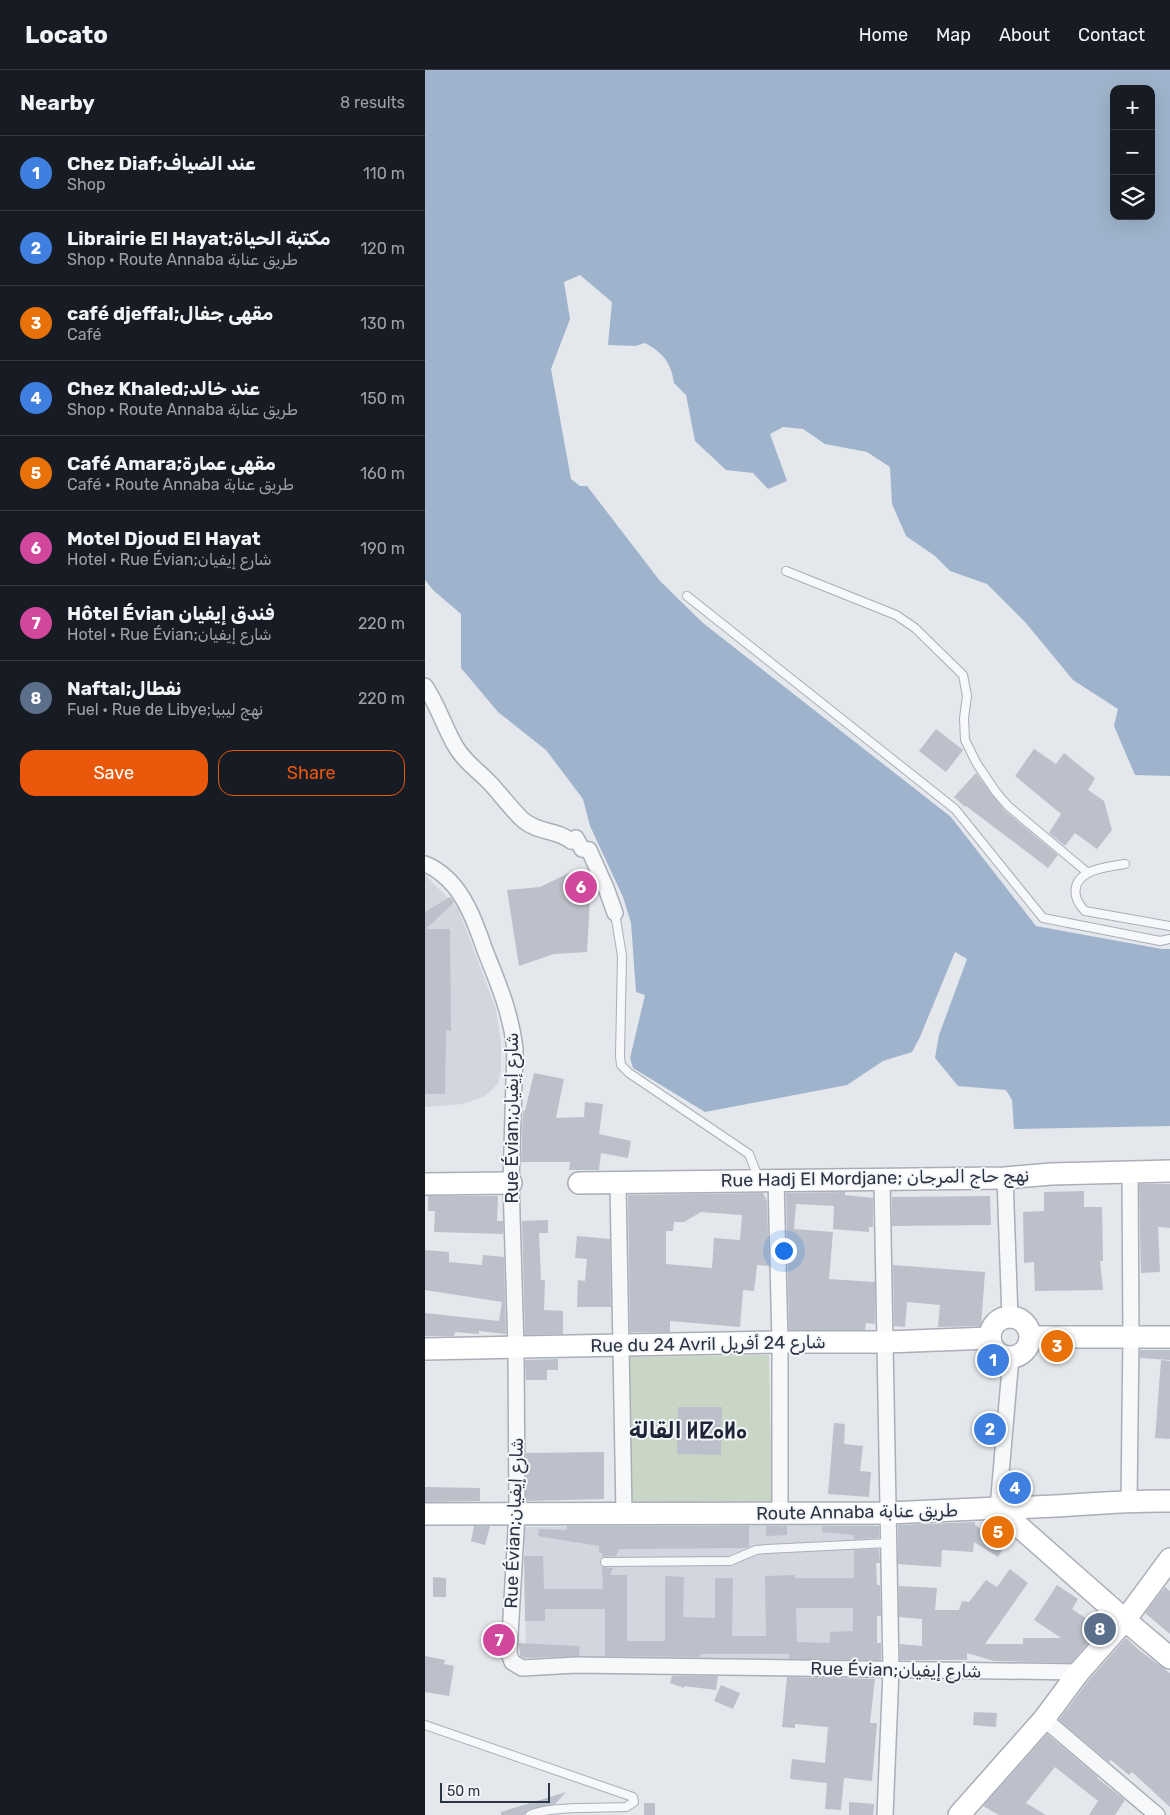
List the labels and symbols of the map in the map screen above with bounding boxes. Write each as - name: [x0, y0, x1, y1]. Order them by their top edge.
- pin: 6: [565, 868, 597, 906]
- street label: Rue Évian;شارع إيفيان: [501, 1032, 524, 1204]
- street label: Rue Hadj El Mordjane; نهج حاج المرجان: [720, 1164, 1030, 1193]
- your location: [771, 1238, 797, 1264]
- pin: 3: [1041, 1327, 1073, 1365]
- street label: Rue du 24 Avril شارع 24 أفريل: [590, 1331, 826, 1358]
- pin: 1: [977, 1341, 1009, 1379]
- pin: 2: [974, 1410, 1006, 1448]
- district label: القالة ⵍⵇⴰⵍⴰ: [629, 1417, 747, 1444]
- street label: Rue Évian;شارع إيفيان: [500, 1437, 529, 1609]
- pin: 4: [999, 1469, 1031, 1507]
- street label: Route Annaba طريق عنابة: [756, 1499, 958, 1525]
- pin: 5: [982, 1513, 1014, 1551]
- pin: 8: [1084, 1610, 1116, 1648]
- pin: 7: [483, 1621, 515, 1659]
- street label: Rue Évian;شارع إيفيان: [810, 1658, 982, 1683]
- scale bar: [440, 1780, 550, 1803]

